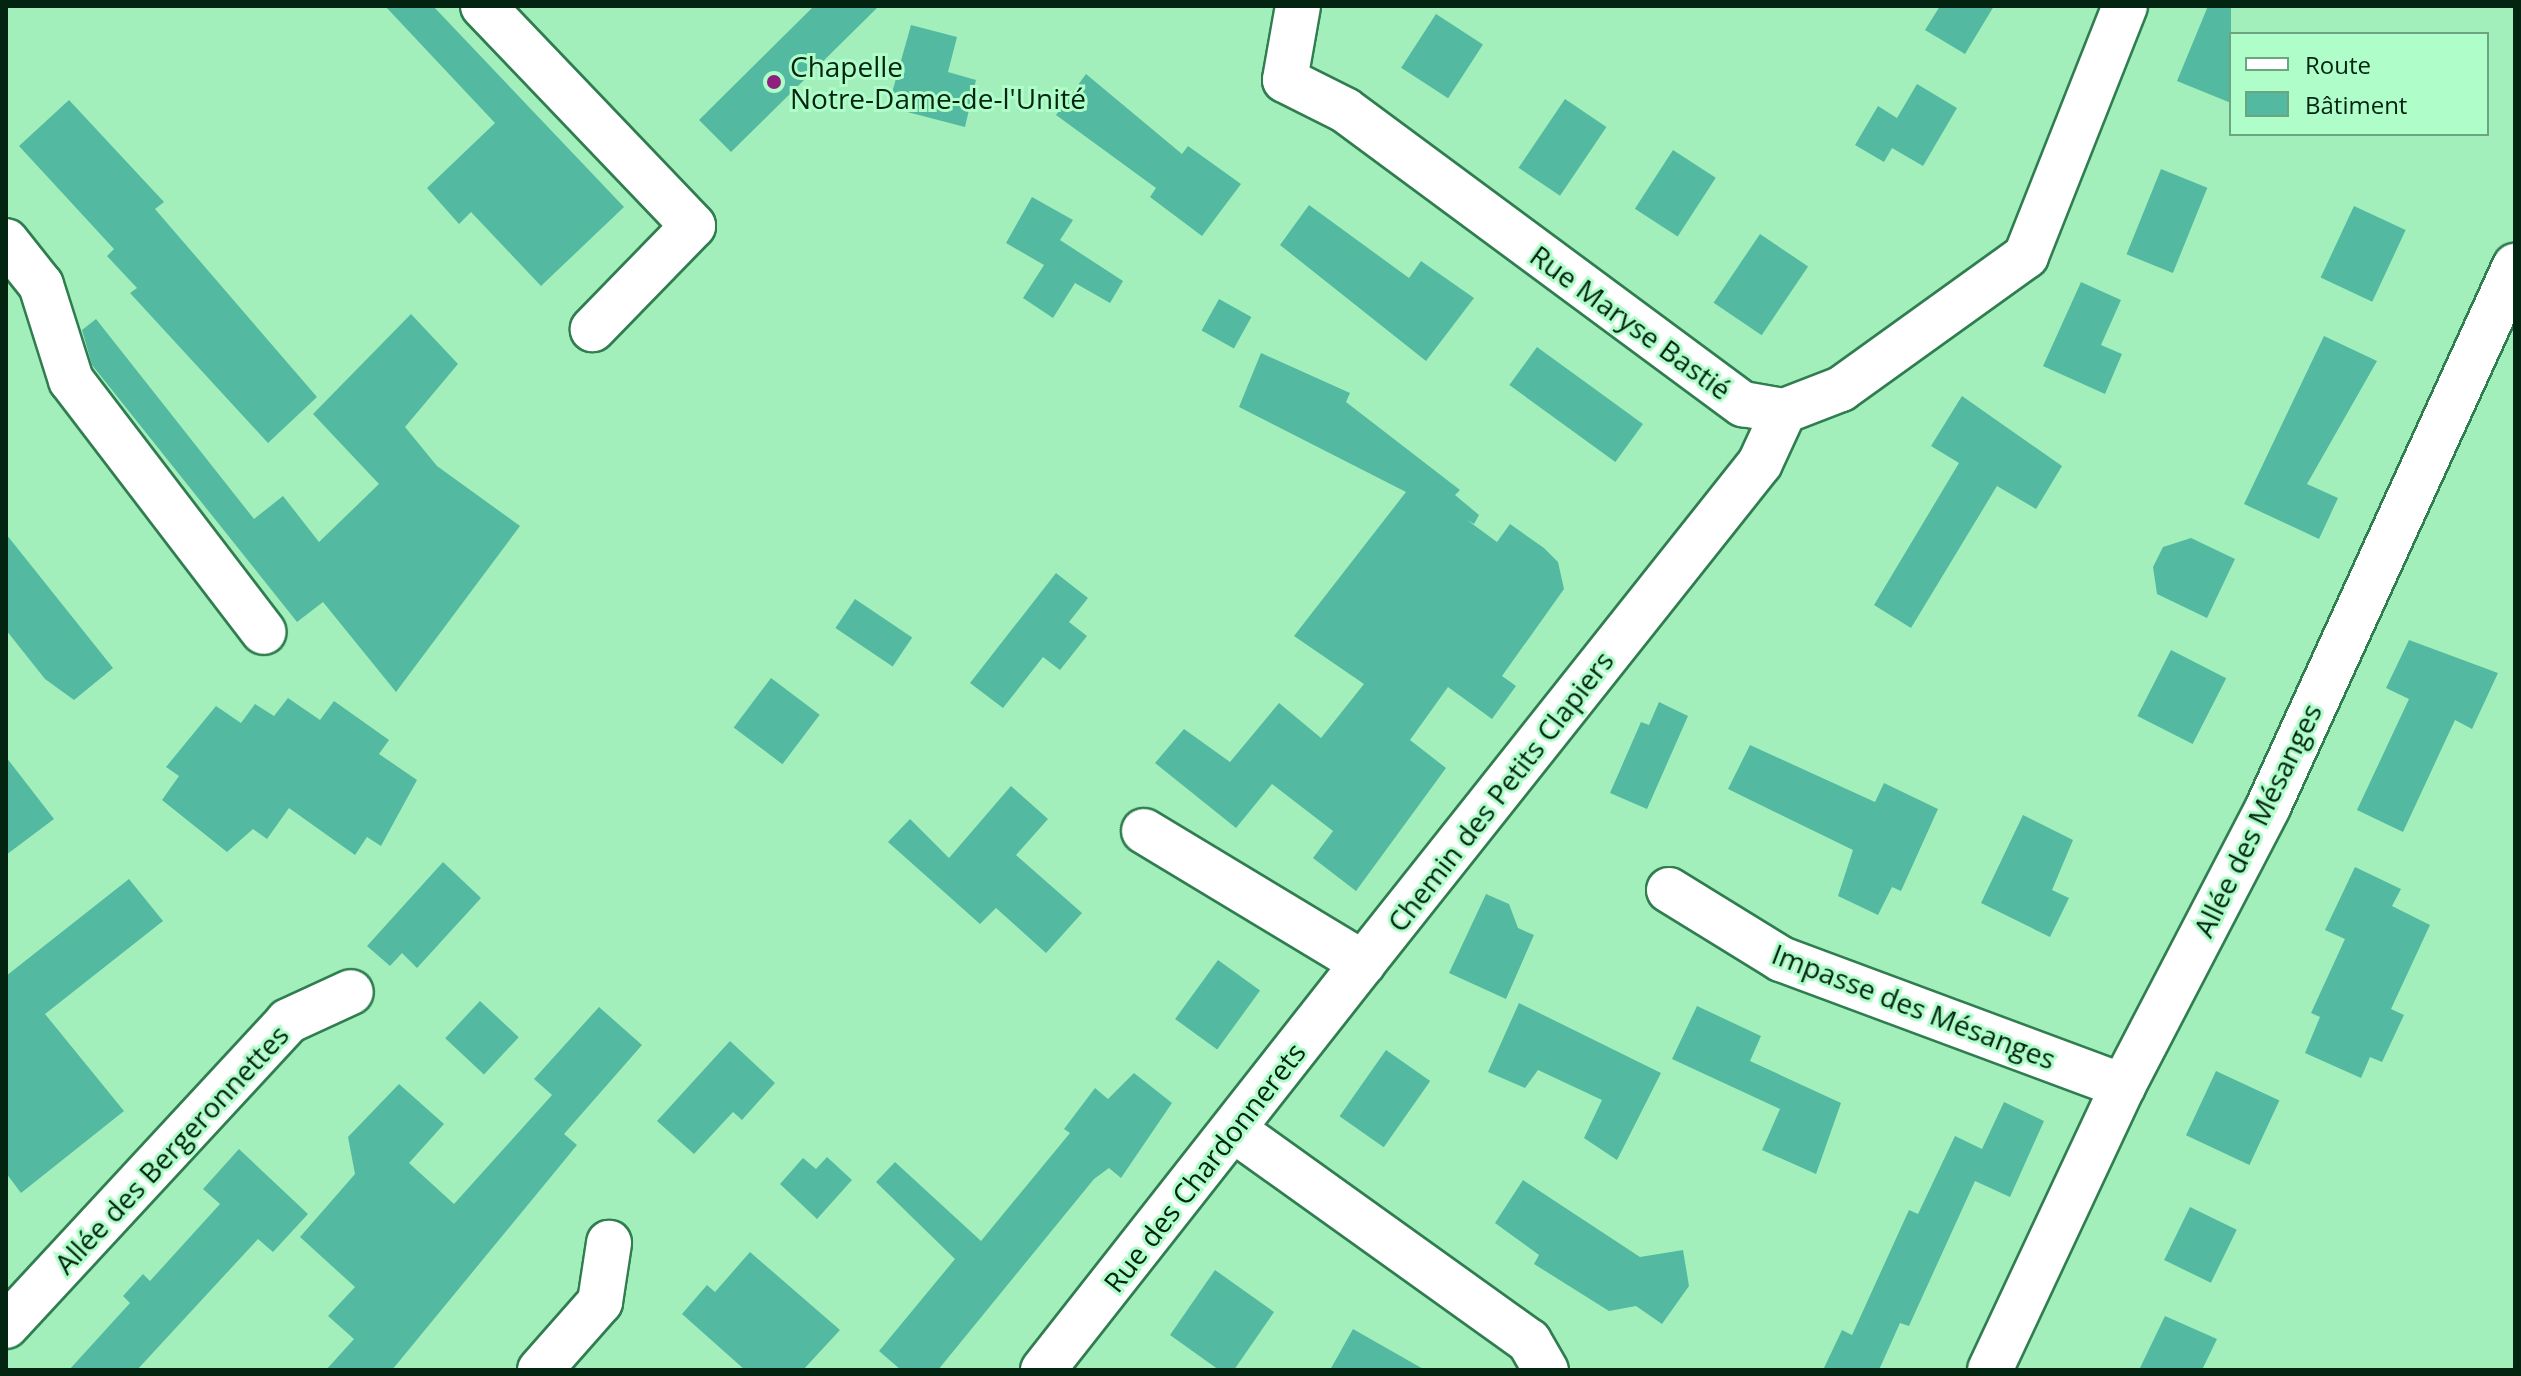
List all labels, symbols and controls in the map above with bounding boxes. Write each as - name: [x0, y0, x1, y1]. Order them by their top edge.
- legend: [2229, 32, 2489, 136]
- text: Route: [2305, 48, 2371, 81]
- place label: Chapelle Notre-Dame-de-l'Unité: [790, 49, 1086, 115]
- marker: Chapelle Notre-Dame-de-l'Unité: [765, 73, 783, 91]
- text: Bâtiment: [2305, 88, 2407, 121]
- street label: Rue Maryse Bastié: [1524, 238, 1738, 406]
- street label: Chemin des Petits Clapiers: [1380, 644, 1620, 938]
- street label: Allée des Mésanges: [2186, 698, 2328, 942]
- street label: Impasse des Mésanges: [1768, 936, 2060, 1076]
- street label: Allée des Bergeronnettes: [47, 1018, 295, 1280]
- street label: Rue des Chardonnerets: [1096, 1036, 1312, 1298]

